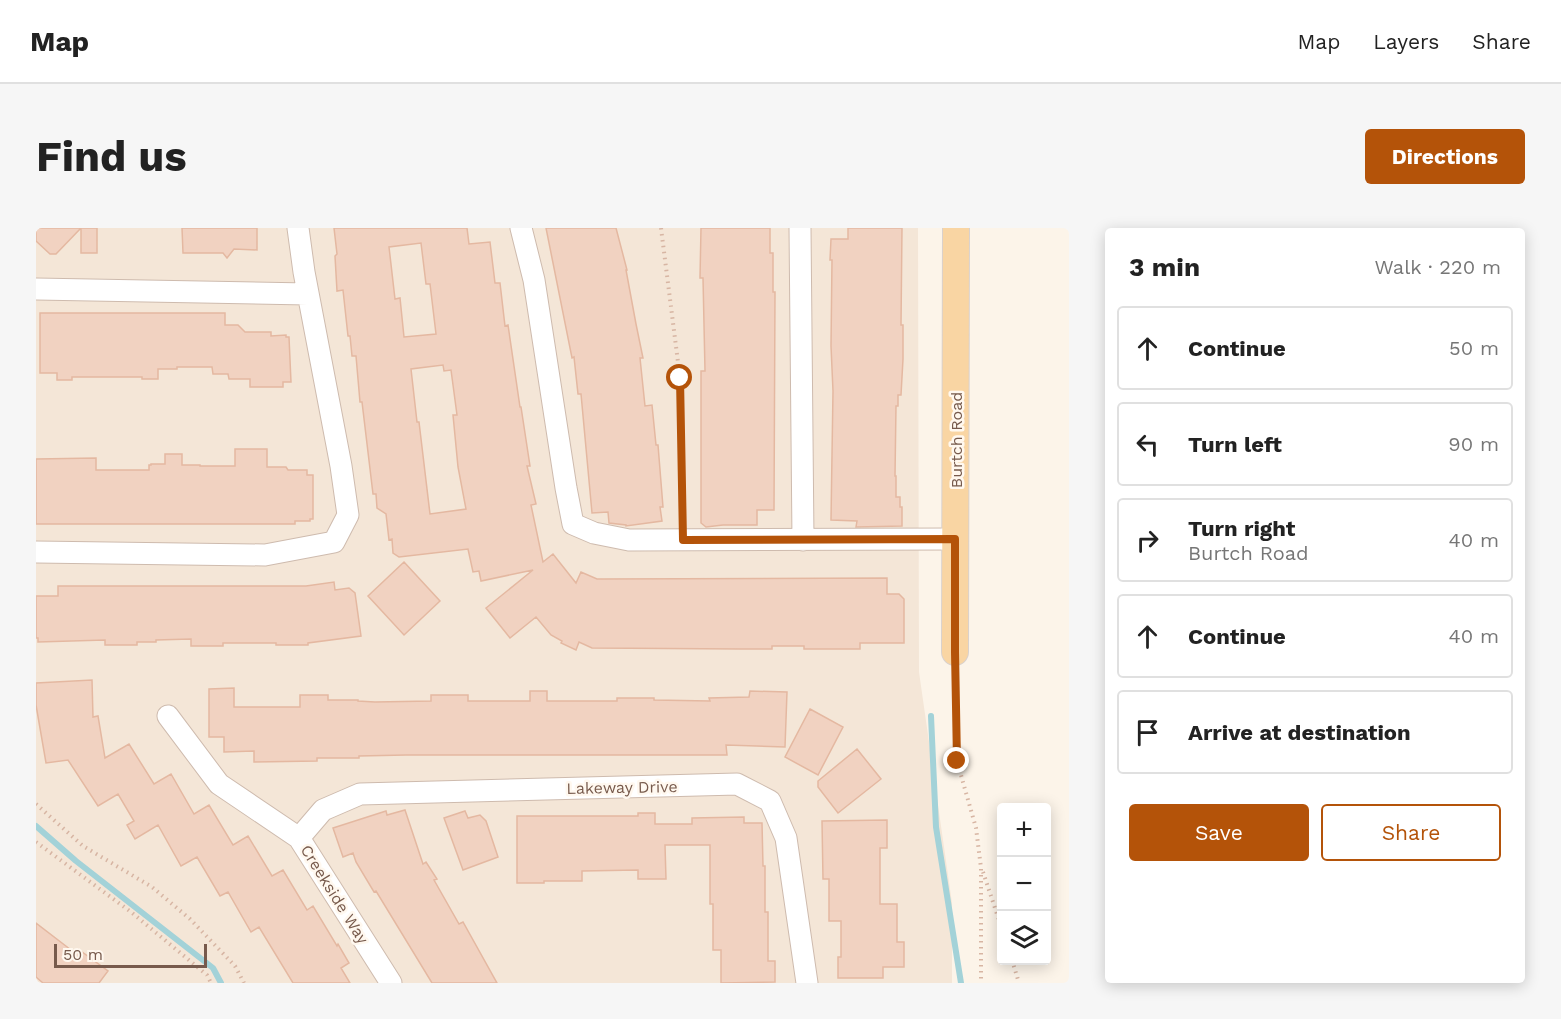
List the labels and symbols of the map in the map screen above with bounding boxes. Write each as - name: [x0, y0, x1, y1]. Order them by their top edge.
- route start: [666, 364, 692, 390]
- street label: Burtch Road: [947, 392, 966, 488]
- route end: [943, 747, 969, 773]
- street label: Lakeway Drive: [566, 777, 678, 798]
- street label: Creekside Way: [297, 841, 373, 948]
- scale bar: [54, 941, 207, 968]

